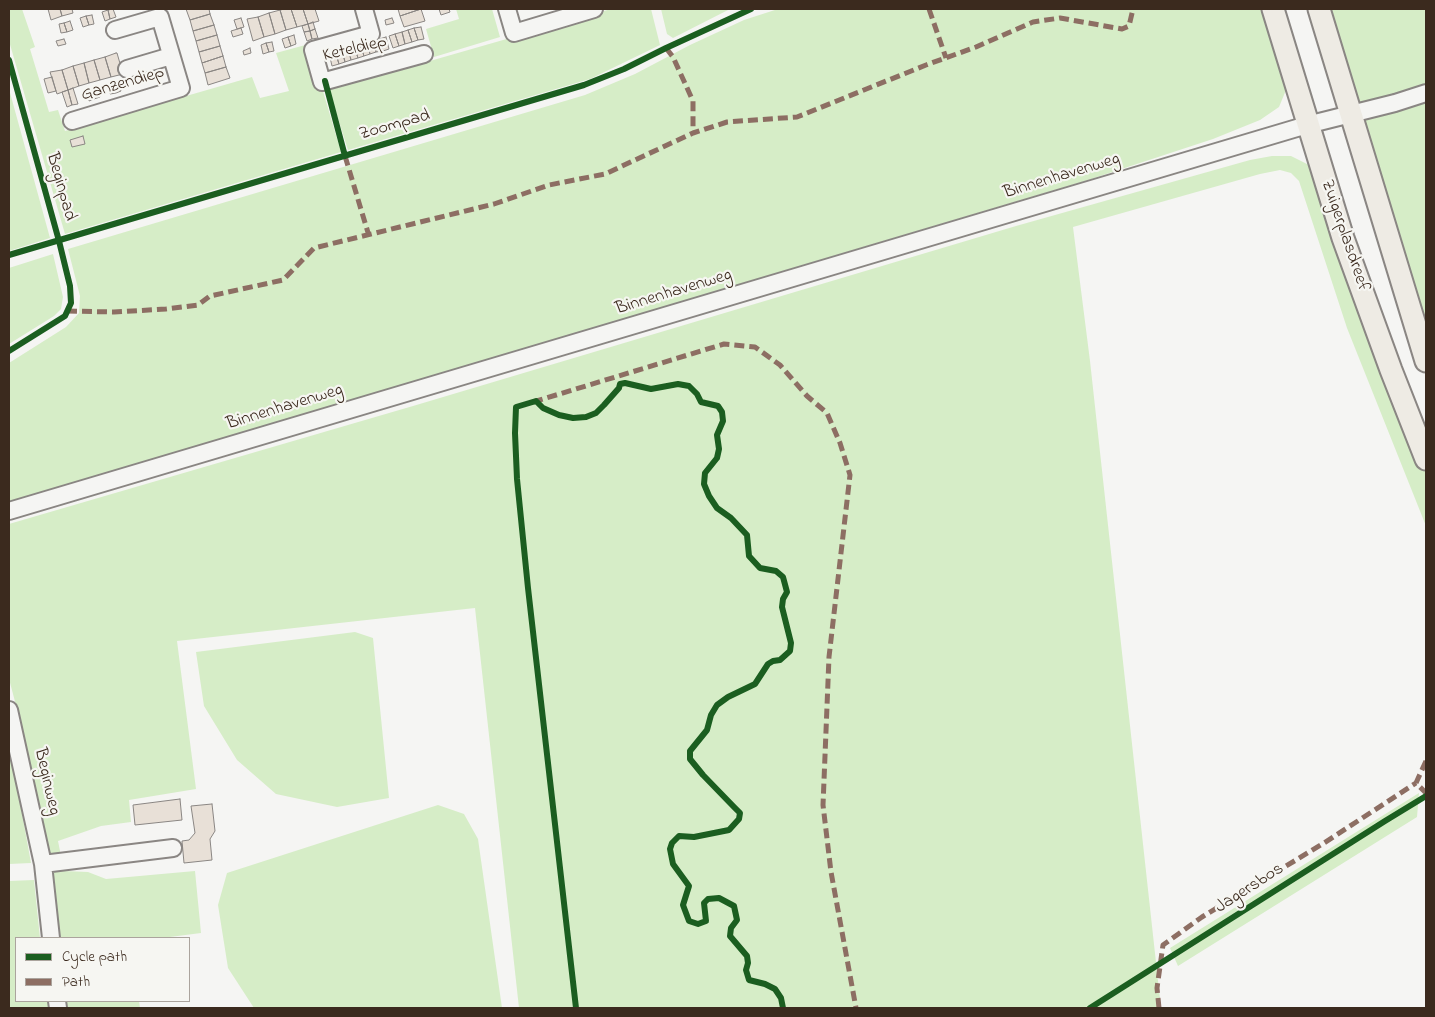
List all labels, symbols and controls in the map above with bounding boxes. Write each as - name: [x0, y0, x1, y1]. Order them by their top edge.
- street label: Keteldiep: [321, 32, 389, 68]
- street label: Ganzendiep: [79, 63, 167, 107]
- street label: Zoompad: [357, 106, 433, 146]
- street label: Binnenhavenweg: [1001, 149, 1123, 205]
- street label: Beginpad: [40, 150, 80, 224]
- street label: Zuigerplasdreef: [1315, 177, 1373, 295]
- street label: Binnenhavenweg: [613, 265, 735, 321]
- street label: Binnenhavenweg: [224, 380, 346, 436]
- street label: Beginweg: [28, 746, 64, 818]
- street label: Jagersbos: [1212, 859, 1288, 919]
- legend: [15, 937, 190, 1002]
- text: Cycle path: [62, 946, 127, 968]
- text: Path: [62, 971, 90, 993]

